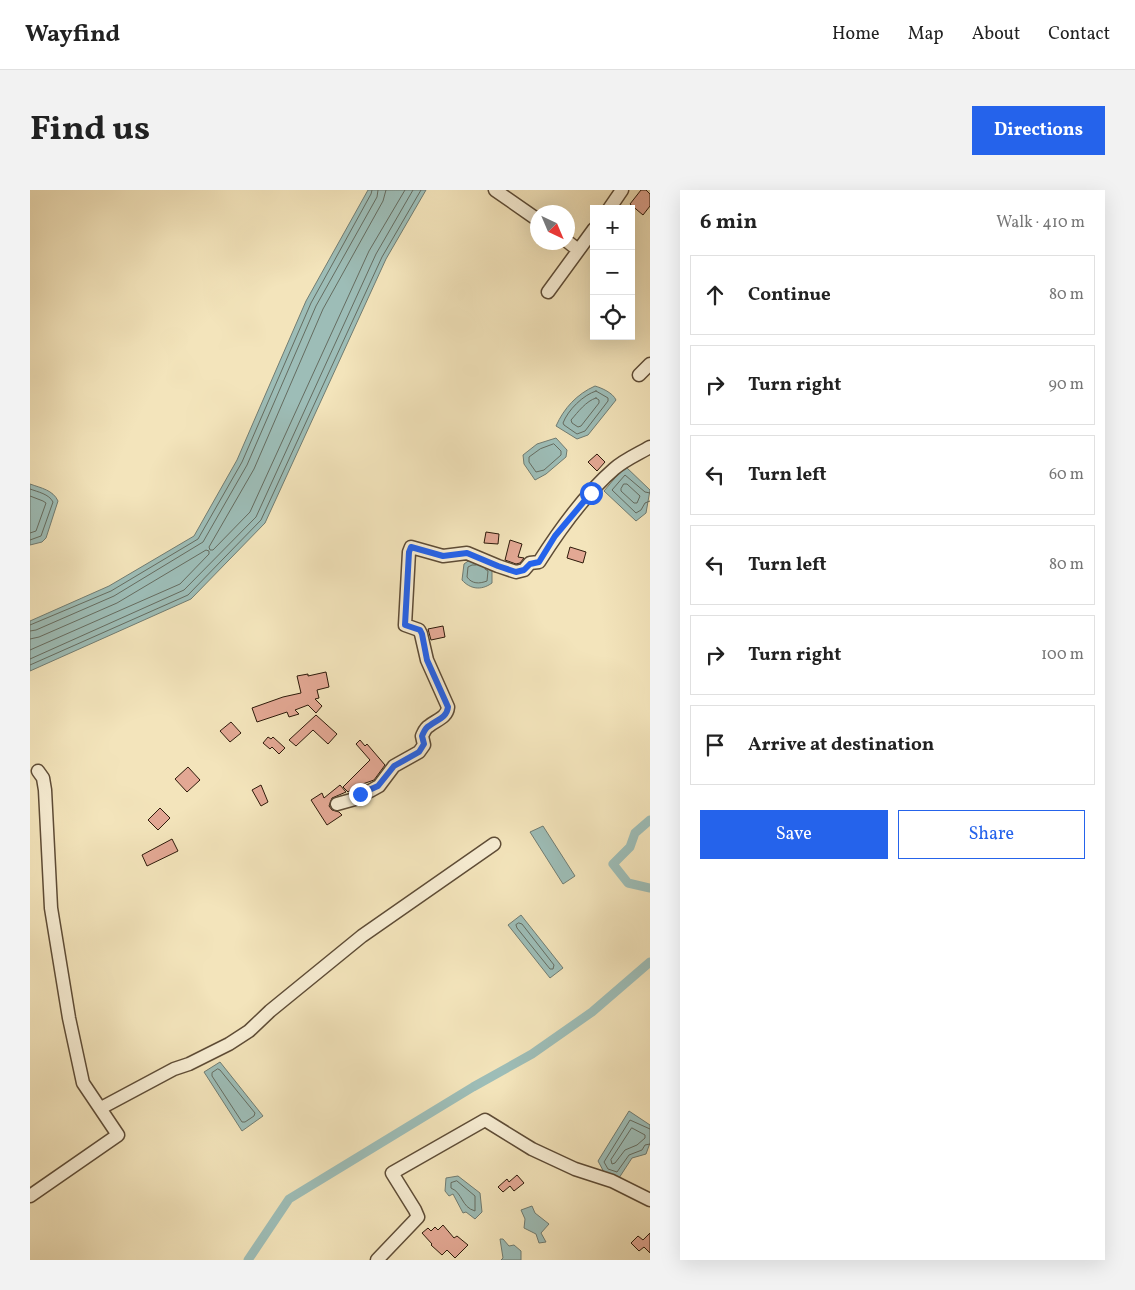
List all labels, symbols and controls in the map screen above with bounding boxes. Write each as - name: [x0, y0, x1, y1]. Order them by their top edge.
- text: Wayfind: [25, 18, 120, 52]
- text: Home: [832, 22, 880, 47]
- text: Map: [908, 22, 944, 47]
- text: About: [972, 22, 1020, 47]
- text: Contact: [1048, 22, 1110, 47]
- text: Find us: [30, 106, 150, 154]
- button: Directions: [972, 106, 1105, 155]
- north arrow: [530, 205, 575, 250]
- map controls: [590, 205, 635, 340]
- button: +: [590, 205, 635, 250]
- text: 6 min: [700, 208, 757, 237]
- text: Walk · 410 m: [996, 212, 1085, 234]
- button: −: [590, 250, 635, 295]
- icon: ahead: [701, 281, 729, 309]
- text: Continue: [748, 282, 831, 308]
- text: 80 m: [1049, 284, 1084, 306]
- button: locate: [590, 295, 635, 340]
- icon: right: [701, 371, 729, 399]
- text: Turn right: [748, 372, 841, 398]
- text: 90 m: [1048, 374, 1084, 396]
- icon: left: [701, 461, 729, 489]
- text: Turn left: [748, 462, 827, 488]
- text: 60 m: [1049, 464, 1084, 486]
- route start: [580, 482, 603, 505]
- icon: left: [701, 551, 729, 579]
- text: Turn left: [748, 552, 827, 578]
- text: 80 m: [1049, 554, 1084, 576]
- icon: right: [701, 641, 729, 669]
- text: Turn right: [748, 642, 841, 668]
- text: 100 m: [1041, 644, 1084, 666]
- icon: arrive: [701, 731, 729, 759]
- text: Arrive at destination: [748, 732, 934, 758]
- route end: [349, 783, 372, 806]
- button: Save: [700, 810, 888, 859]
- button: Share: [898, 810, 1085, 859]

